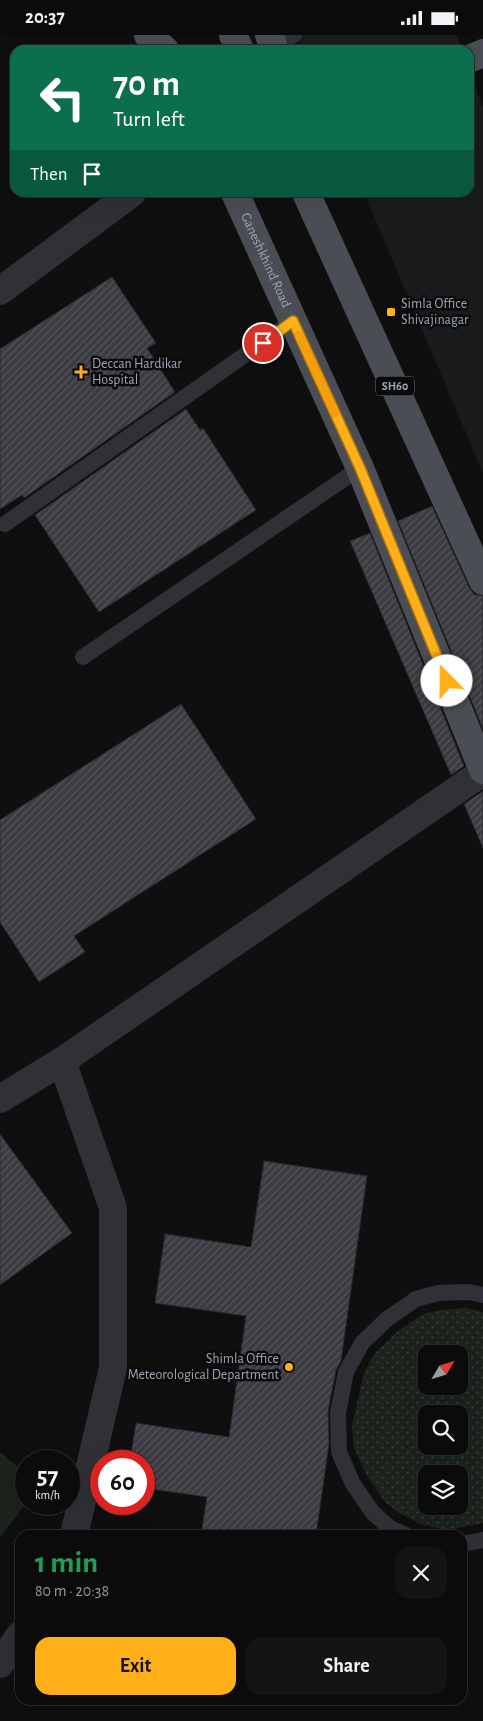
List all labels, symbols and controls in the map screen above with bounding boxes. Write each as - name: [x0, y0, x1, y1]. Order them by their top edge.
- text: 20:37: [25, 8, 65, 27]
- icon: left: [30, 65, 95, 130]
- text: 70 m: [113, 67, 180, 102]
- text: Turn left: [113, 108, 185, 130]
- icon: arrive: [78, 160, 106, 188]
- text: Then: [30, 165, 68, 184]
- street label: Ganeshkhind Road: [238, 211, 293, 310]
- place label: Simla Office Shivajinagar: [401, 297, 469, 327]
- marker: Simla Office Shivajinagar: [385, 306, 397, 318]
- pin: [242, 322, 284, 364]
- icon: arrive: [249, 329, 277, 357]
- place label: Deccan Hardikar Hospital: [92, 357, 182, 387]
- marker: Deccan Hardikar Hospital: [74, 365, 88, 379]
- road number: SH60: [376, 377, 414, 396]
- position arrow: [420, 654, 472, 706]
- north arrow: [418, 1345, 468, 1395]
- map controls: [418, 1345, 468, 1515]
- place label: Shimla Office Meteorological Department: [128, 1352, 280, 1382]
- marker: Shimla Office Meteorological Department: [283, 1361, 295, 1373]
- button: search: [418, 1405, 468, 1455]
- speed limit sign: 60: [90, 1450, 155, 1515]
- text: 57: [37, 1464, 58, 1489]
- button: layers: [418, 1465, 468, 1515]
- text: km/h: [35, 1489, 60, 1501]
- button: close: [395, 1547, 447, 1599]
- text: 1 min: [35, 1548, 98, 1578]
- text: 80 m · 20:38: [35, 1583, 109, 1599]
- button: Exit: [35, 1637, 236, 1695]
- button: Share: [246, 1637, 447, 1695]

